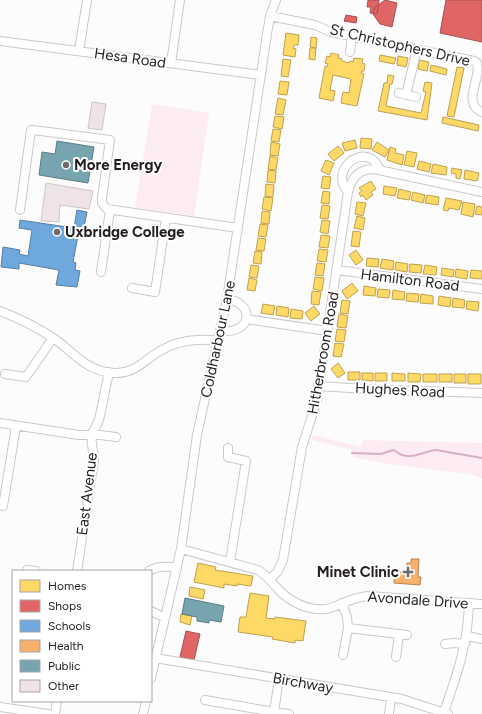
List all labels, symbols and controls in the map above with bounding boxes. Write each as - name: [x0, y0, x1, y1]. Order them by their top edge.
- street label: St Christophers Drive: [328, 20, 472, 70]
- street label: Hesa Road: [93, 44, 167, 72]
- place label: More Energy: [74, 156, 163, 174]
- marker: More Energy: [61, 160, 71, 170]
- place label: Uxbridge College: [65, 223, 185, 241]
- marker: Uxbridge College: [52, 227, 62, 237]
- street label: Hamilton Road: [360, 265, 460, 295]
- street label: Coldharbour Lane: [197, 279, 239, 399]
- street label: Hitherbroom Road: [303, 290, 343, 416]
- street label: Hughes Road: [354, 379, 446, 401]
- street label: East Avenue: [73, 451, 101, 537]
- place label: Minet Clinic: [317, 563, 399, 581]
- marker: Minet Clinic: [402, 566, 414, 578]
- legend: [12, 570, 152, 702]
- text: Homes: [48, 579, 87, 593]
- street label: Avondale Drive: [367, 587, 469, 613]
- text: Shops: [48, 599, 82, 613]
- text: Schools: [48, 619, 91, 633]
- text: Health: [48, 639, 84, 653]
- text: Public: [48, 659, 81, 673]
- street label: Birchway: [271, 669, 335, 697]
- text: Other: [48, 679, 79, 693]

